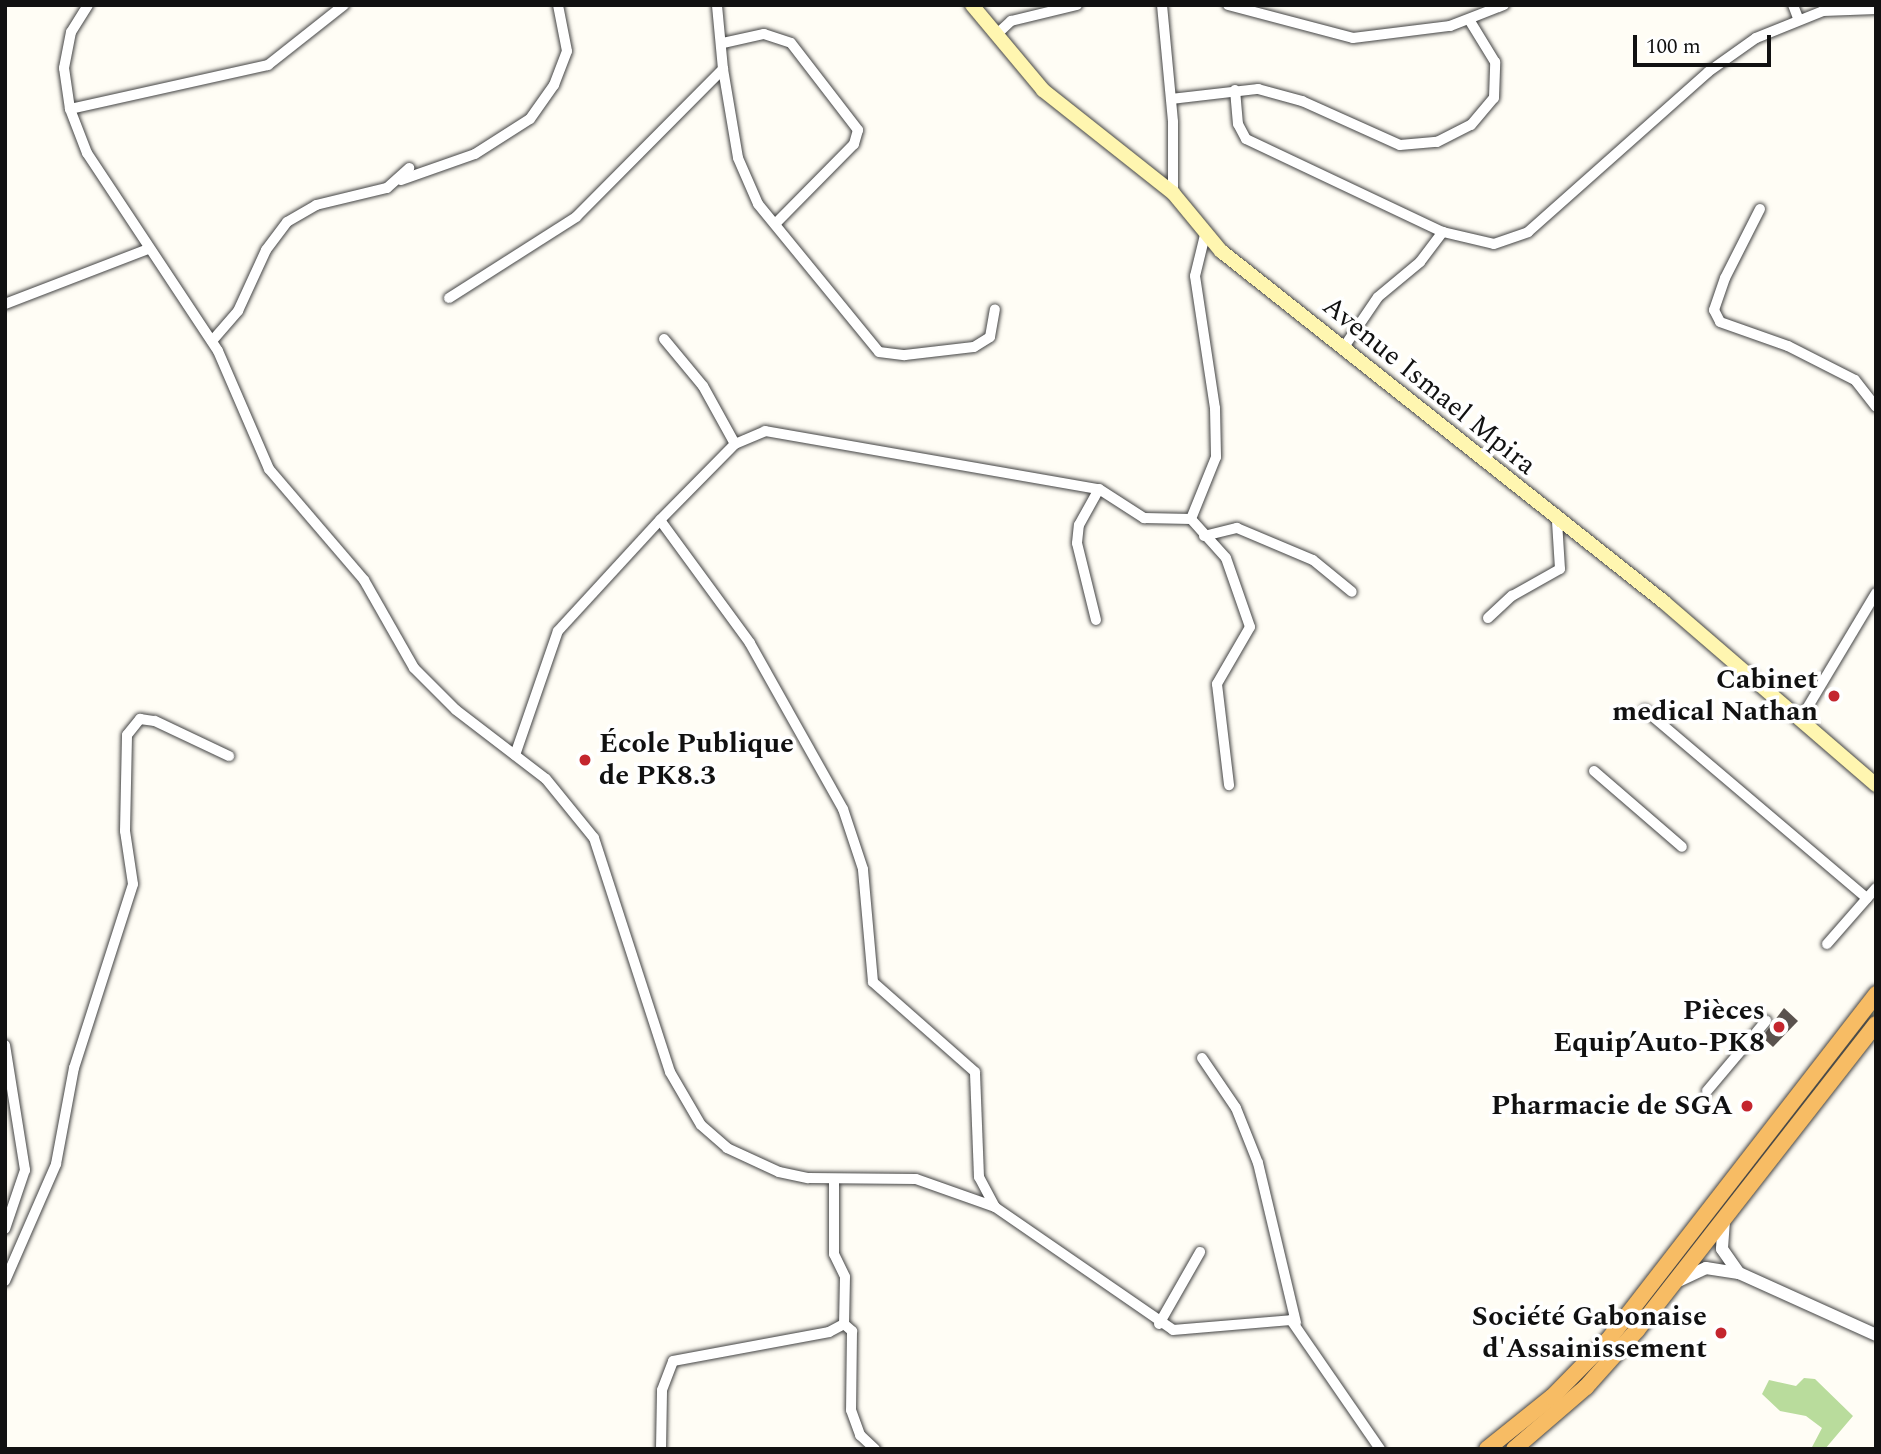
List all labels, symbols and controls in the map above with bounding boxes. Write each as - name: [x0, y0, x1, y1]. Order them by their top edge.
- scale bar: [1636, 21, 1774, 65]
- text: 100 m: [1646, 31, 1701, 63]
- street label: Avenue Ismael Mpira: [1315, 289, 1543, 483]
- place label: Cabinet medical Nathan: [1612, 663, 1818, 729]
- marker: Cabinet medical Nathan: [1824, 686, 1844, 706]
- place label: École Publique de PK8.3: [599, 727, 794, 793]
- marker: École Publique de PK8.3: [577, 752, 593, 768]
- place label: Pièces Equip’Auto-PK8: [1553, 994, 1765, 1060]
- marker: Pièces Equip’Auto-PK8: [1771, 1019, 1787, 1035]
- place label: Pharmacie de SGA: [1491, 1089, 1733, 1123]
- marker: Pharmacie de SGA: [1739, 1098, 1755, 1114]
- place label: Société Gabonaise d'Assainissement: [1472, 1300, 1707, 1366]
- marker: Société Gabonaise d'Assainissement: [1713, 1325, 1729, 1341]

